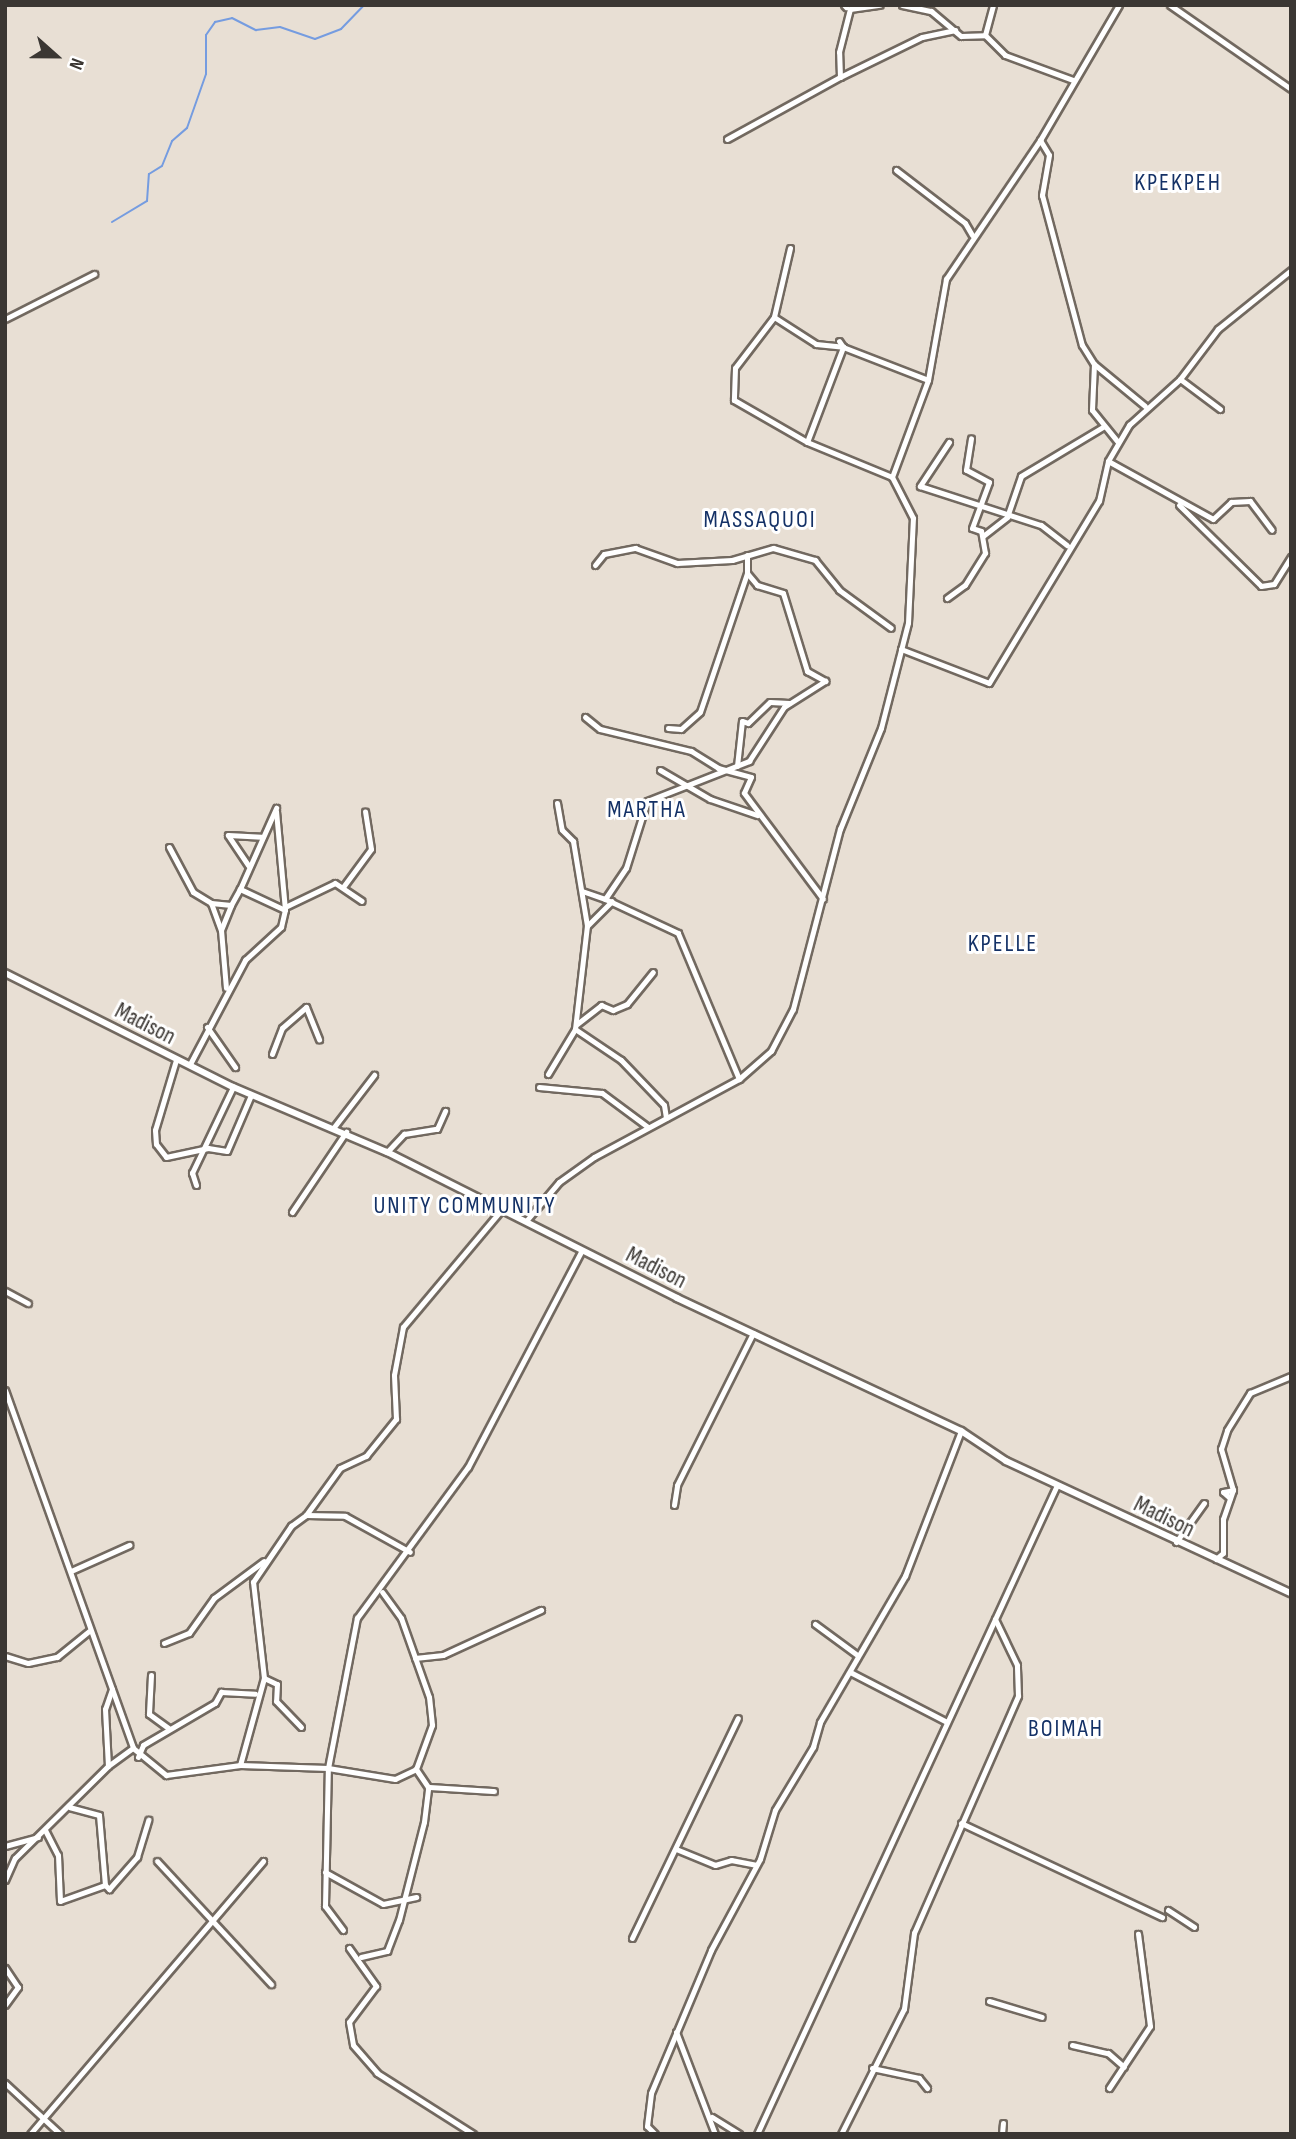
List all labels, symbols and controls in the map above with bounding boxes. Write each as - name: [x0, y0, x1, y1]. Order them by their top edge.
- north arrow: [21, 21, 91, 91]
- text: N: [64, 55, 89, 73]
- district label: KPEKPEH: [1135, 169, 1221, 197]
- district label: MASSAQUOI: [705, 506, 815, 534]
- district label: MARTHA: [608, 796, 686, 824]
- district label: KPELLE: [969, 930, 1037, 958]
- street label: Madison: [110, 997, 180, 1051]
- district label: UNITY COMMUNITY: [375, 1192, 555, 1220]
- street label: Madison: [621, 1241, 691, 1295]
- street label: Madison: [1129, 1491, 1199, 1543]
- district label: BOIMAH: [1029, 1715, 1103, 1743]

